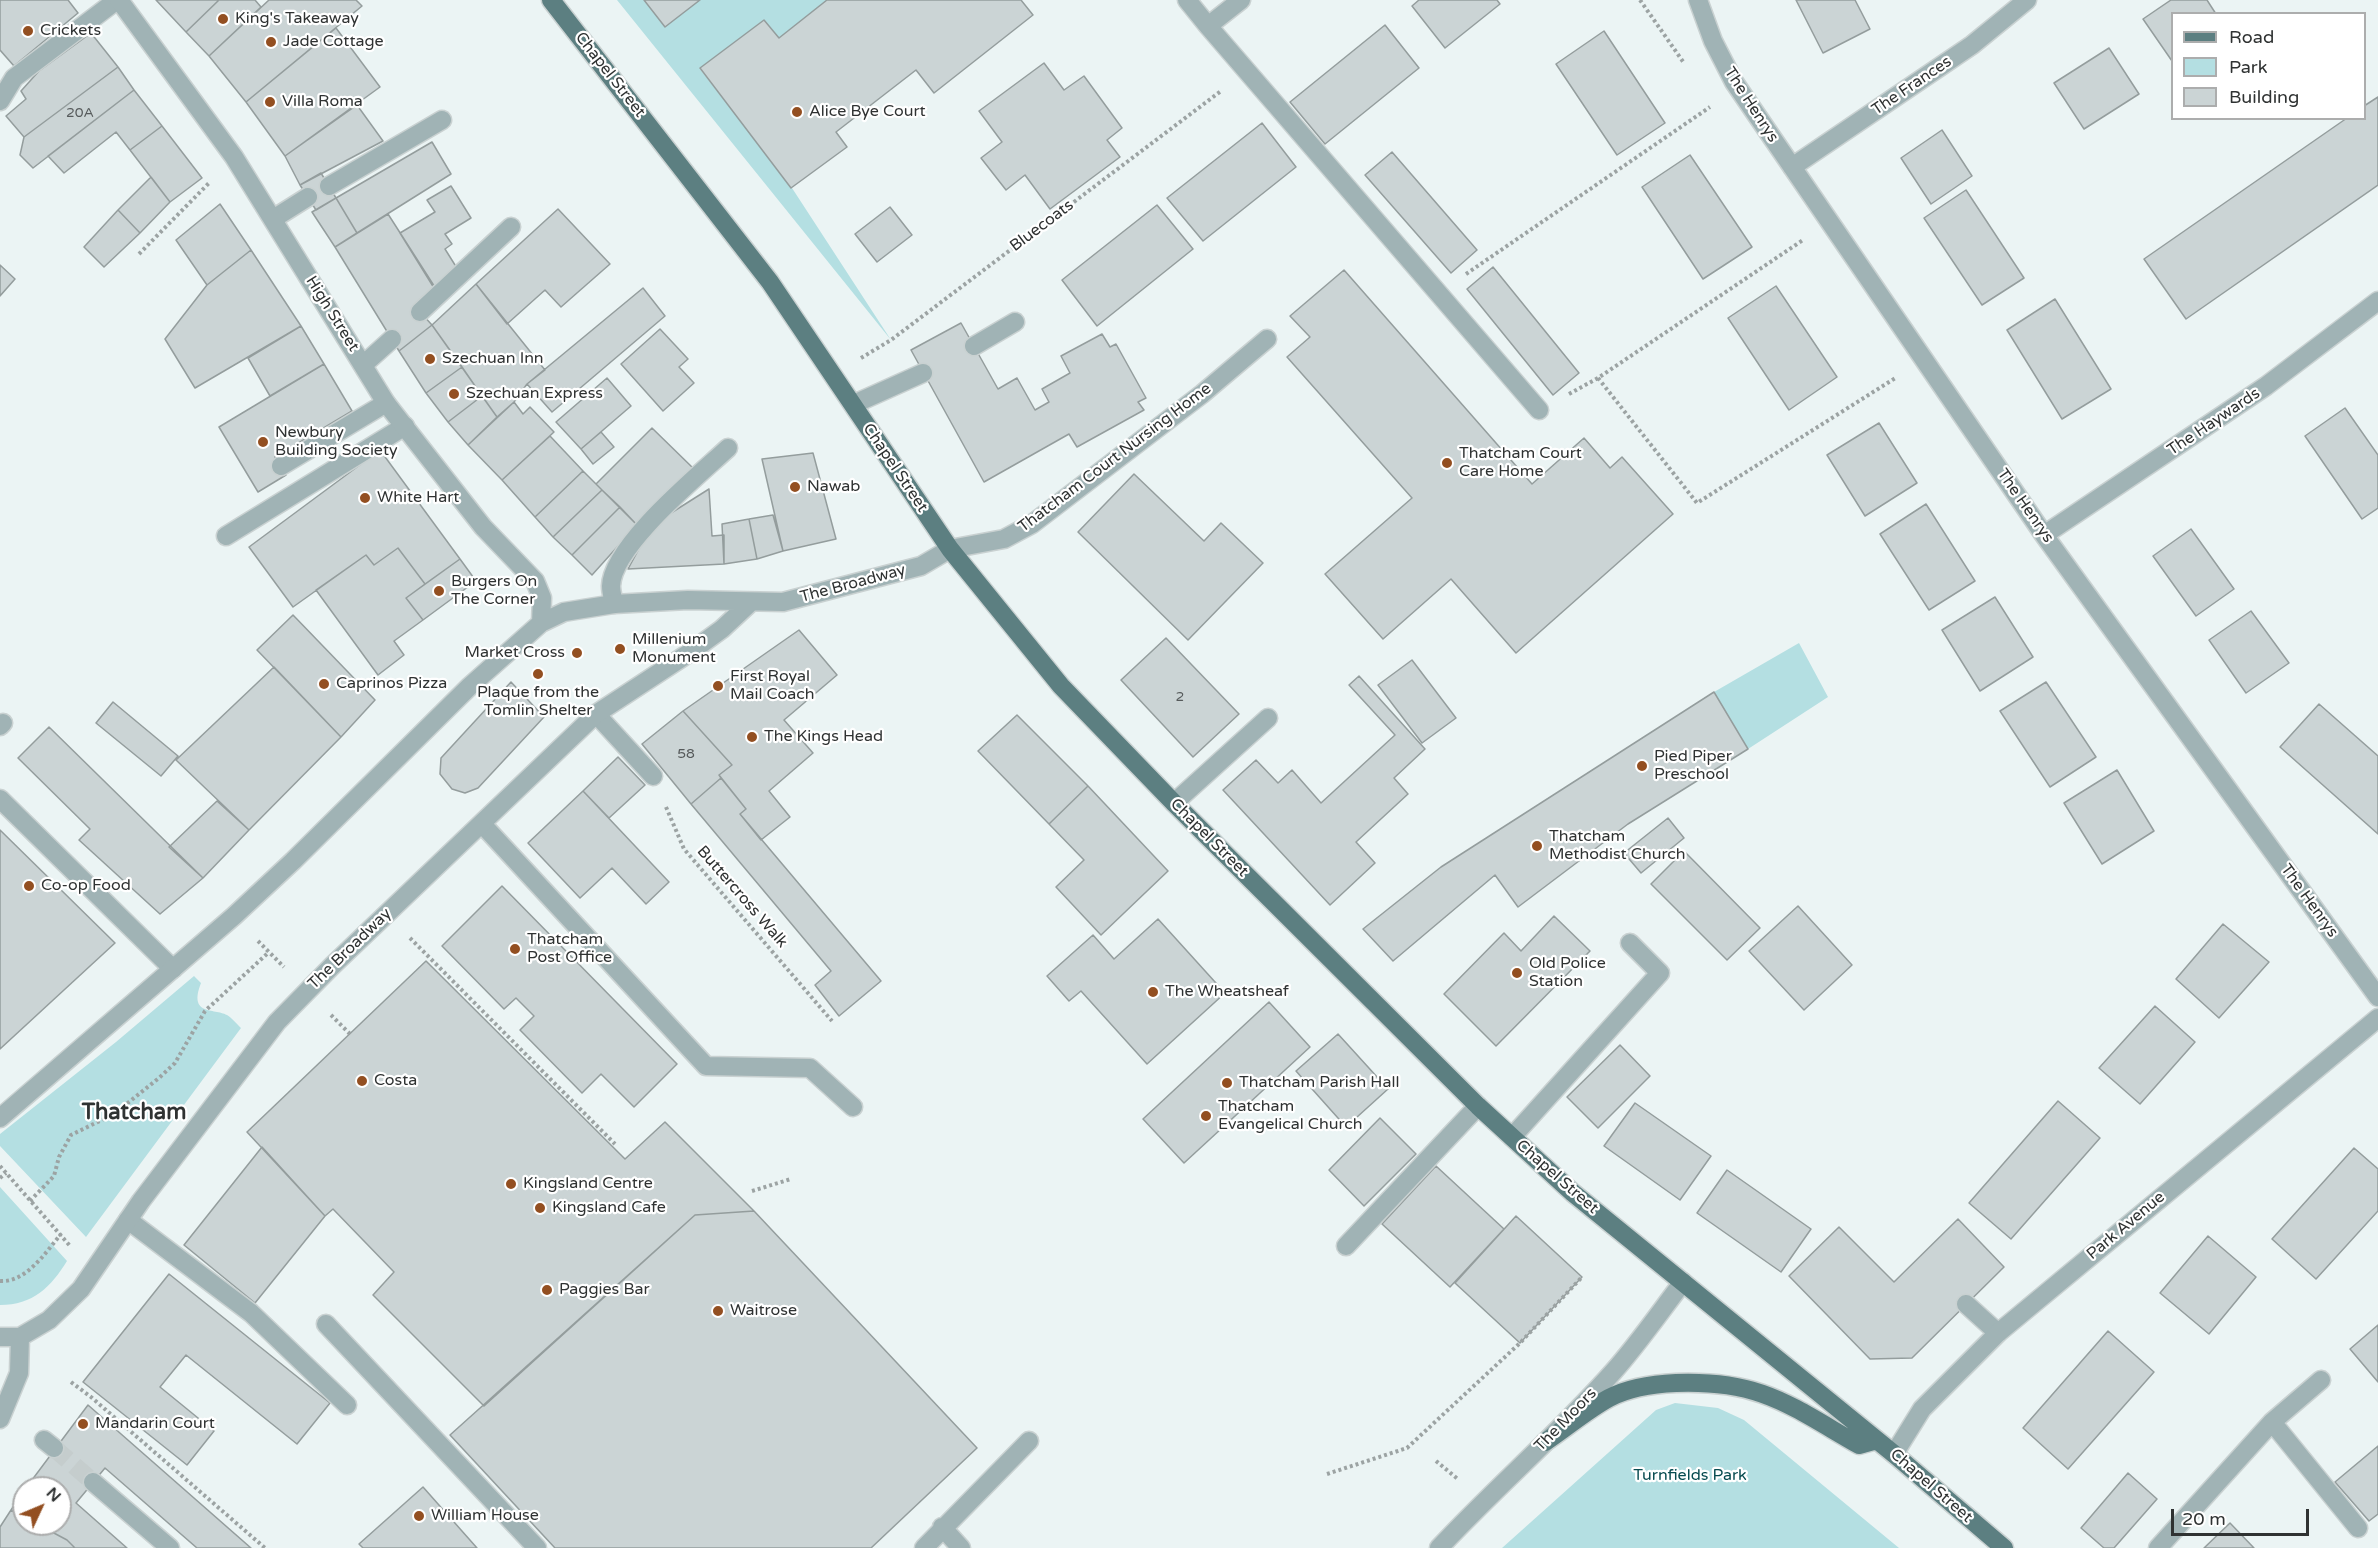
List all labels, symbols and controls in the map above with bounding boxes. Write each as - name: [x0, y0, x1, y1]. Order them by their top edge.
- place label: King's Takeaway: [235, 9, 359, 29]
- marker: King's Takeaway: [216, 12, 230, 26]
- legend: [2171, 12, 2366, 120]
- place label: Crickets: [40, 21, 101, 41]
- marker: Crickets: [21, 24, 35, 38]
- text: Road: [2229, 26, 2274, 48]
- street label: Chapel Street: [571, 29, 649, 121]
- place label: Jade Cottage: [283, 32, 384, 52]
- marker: Jade Cottage: [264, 35, 278, 49]
- street label: The Frances: [1869, 52, 1955, 120]
- text: Park: [2229, 56, 2267, 78]
- street label: The Henrys: [1720, 64, 1782, 146]
- text: Building: [2229, 86, 2299, 108]
- place label: Villa Roma: [282, 92, 363, 112]
- marker: Villa Roma: [263, 95, 277, 109]
- place label: Alice Bye Court: [809, 102, 926, 122]
- house number: 20A: [66, 105, 94, 121]
- marker: Alice Bye Court: [790, 105, 804, 119]
- street label: Bluecoats: [1006, 196, 1078, 256]
- street label: High Street: [301, 273, 363, 355]
- place label: Szechuan Inn: [442, 349, 544, 369]
- marker: Szechuan Inn: [423, 352, 437, 366]
- street label: Thatcham Court Nursing Home: [1015, 379, 1215, 537]
- place label: Szechuan Express: [466, 384, 603, 404]
- street label: The Haywards: [2164, 384, 2264, 460]
- marker: Szechuan Express: [447, 387, 461, 401]
- street label: Chapel Street: [858, 420, 932, 516]
- place label: Newbury Building Society: [275, 423, 398, 461]
- marker: Newbury Building Society: [256, 435, 270, 449]
- place label: Thatcham Court Care Home: [1459, 444, 1582, 482]
- marker: Thatcham Court Care Home: [1440, 456, 1454, 470]
- street label: The Henrys: [1993, 465, 2057, 547]
- place label: Nawab: [807, 477, 860, 497]
- marker: Nawab: [788, 480, 802, 494]
- place label: White Hart: [377, 488, 459, 508]
- marker: White Hart: [358, 491, 372, 505]
- street label: The Broadway: [798, 561, 908, 607]
- place label: Burgers On The Corner: [451, 572, 537, 610]
- marker: Burgers On The Corner: [432, 584, 446, 598]
- place label: Millenium Monument: [632, 630, 716, 668]
- marker: Millenium Monument: [613, 642, 627, 656]
- place label: Market Cross: [465, 643, 565, 663]
- marker: Market Cross: [570, 646, 584, 660]
- marker: Plaque from the Tomlin Shelter: [531, 667, 545, 681]
- place label: First Royal Mail Coach: [730, 667, 814, 705]
- place label: Caprinos Pizza: [336, 674, 447, 694]
- marker: Caprinos Pizza: [317, 677, 331, 691]
- marker: First Royal Mail Coach: [711, 679, 725, 693]
- place label: Plaque from the Tomlin Shelter: [477, 683, 599, 721]
- house number: 2: [1176, 689, 1184, 705]
- place label: The Kings Head: [764, 727, 883, 747]
- marker: The Kings Head: [745, 730, 759, 744]
- house number: 58: [677, 746, 695, 762]
- place label: Pied Piper Preschool: [1654, 747, 1732, 785]
- marker: Pied Piper Preschool: [1635, 759, 1649, 773]
- street label: Chapel Street: [1166, 795, 1252, 881]
- place label: Thatcham Methodist Church: [1549, 827, 1686, 865]
- marker: Thatcham Methodist Church: [1530, 839, 1544, 853]
- street label: Buttercross Walk: [693, 842, 791, 952]
- street label: The Henrys: [2276, 861, 2342, 941]
- place label: Co-op Food: [41, 876, 131, 896]
- marker: Co-op Food: [22, 879, 36, 893]
- street label: The Broadway: [304, 904, 396, 994]
- place label: Thatcham Post Office: [527, 930, 612, 968]
- marker: Thatcham Post Office: [508, 942, 522, 956]
- place label: Old Police Station: [1529, 954, 1606, 992]
- marker: Old Police Station: [1510, 966, 1524, 980]
- place label: The Wheatsheaf: [1165, 982, 1289, 1002]
- marker: The Wheatsheaf: [1146, 985, 1160, 999]
- place label: Costa: [374, 1071, 417, 1091]
- place label: Thatcham Parish Hall: [1239, 1073, 1399, 1093]
- marker: Costa: [355, 1074, 369, 1088]
- marker: Thatcham Parish Hall: [1220, 1076, 1234, 1090]
- place label: Thatcham Evangelical Church: [1218, 1097, 1363, 1135]
- district label: Thatcham: [82, 1100, 186, 1126]
- marker: Thatcham Evangelical Church: [1199, 1109, 1213, 1123]
- street label: Chapel Street: [1512, 1136, 1602, 1218]
- place label: Kingsland Centre: [523, 1174, 653, 1194]
- marker: Kingsland Centre: [504, 1177, 518, 1191]
- street label: Park Avenue: [2083, 1188, 2169, 1264]
- place label: Kingsland Cafe: [552, 1198, 666, 1218]
- marker: Kingsland Cafe: [533, 1201, 547, 1215]
- place label: Paggies Bar: [559, 1280, 650, 1300]
- marker: Paggies Bar: [540, 1283, 554, 1297]
- place label: Waitrose: [730, 1301, 797, 1321]
- marker: Waitrose: [711, 1304, 725, 1318]
- street label: The Moors: [1531, 1384, 1601, 1456]
- place label: Mandarin Court: [95, 1414, 215, 1434]
- marker: Mandarin Court: [76, 1417, 90, 1431]
- street label: Chapel Street: [1886, 1445, 1976, 1527]
- park label: Turnfields Park: [1633, 1466, 1747, 1486]
- north arrow: [12, 1476, 72, 1536]
- text: N: [42, 1483, 65, 1506]
- scale bar: [2174, 1497, 2312, 1535]
- place label: William House: [431, 1506, 539, 1526]
- text: 20 m: [2182, 1508, 2226, 1530]
- marker: William House: [412, 1509, 426, 1523]

